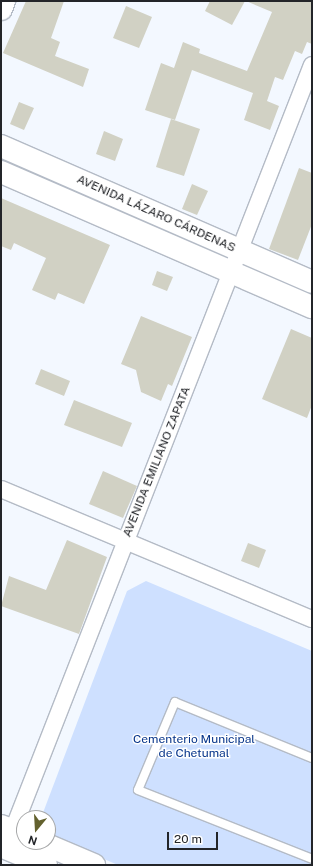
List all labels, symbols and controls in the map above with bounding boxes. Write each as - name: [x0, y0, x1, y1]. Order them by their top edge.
- street label: AVENIDA LÁZARO CÁRDENAS: [74, 172, 238, 256]
- street label: AVENIDA EMILIANO ZAPATA: [120, 385, 194, 539]
- park label: Cementerio Municipal de Chetumal: [133, 733, 255, 761]
- north arrow: [16, 810, 56, 850]
- scale bar: [169, 824, 220, 850]
- text: 20 m: [174, 832, 202, 846]
- text: N: [27, 833, 39, 848]

